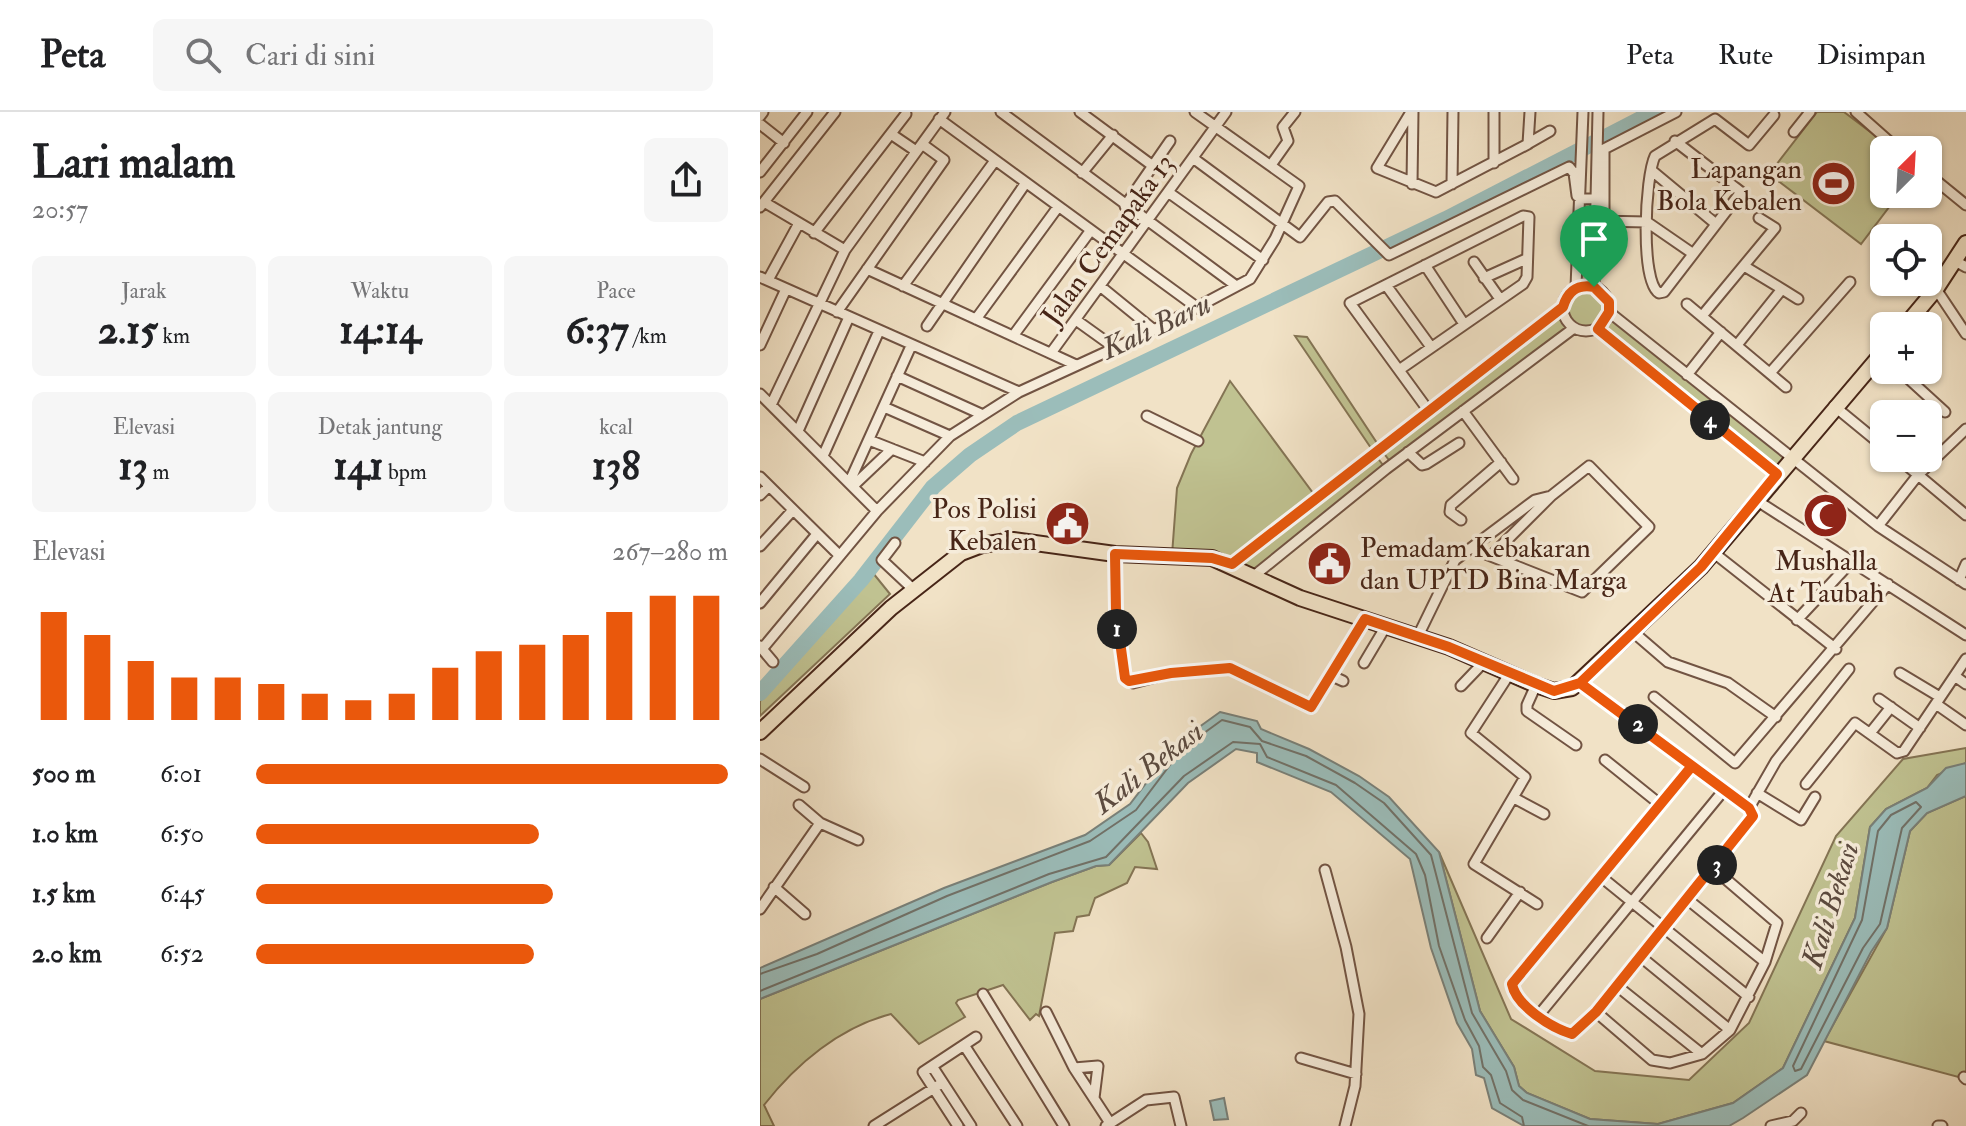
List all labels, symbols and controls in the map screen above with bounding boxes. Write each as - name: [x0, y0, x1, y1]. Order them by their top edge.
- search box: [153, 19, 713, 91]
- text: Peta: [40, 31, 105, 79]
- icon: search: [181, 33, 225, 77]
- text: Cari di sini: [245, 37, 376, 74]
- text: Peta: [1626, 38, 1674, 73]
- text: Rute: [1718, 38, 1773, 73]
- text: Disimpan: [1817, 38, 1926, 73]
- text: Lari malam: [32, 136, 235, 191]
- north arrow: [1870, 136, 1942, 208]
- map controls: [1870, 136, 1942, 472]
- button: share: [644, 138, 728, 222]
- street label: Jalan Cemapaka 13: [1034, 147, 1182, 333]
- place label: Lapangan Bola Kebalen: [1656, 152, 1802, 219]
- sports icon: Lapangan Bola Kebalen: [1809, 160, 1857, 208]
- text: 20:57: [32, 194, 88, 226]
- pin: [1560, 205, 1628, 287]
- icon: arrive: [1572, 217, 1616, 261]
- button: locate: [1870, 224, 1942, 296]
- text: Jarak: [121, 277, 167, 305]
- text: Waktu: [351, 277, 409, 305]
- text: Pace: [596, 277, 636, 305]
- water label: Kali Baru: [1094, 285, 1217, 369]
- text: 2.15: [98, 305, 158, 356]
- text: 14:14: [339, 305, 421, 356]
- text: 6:37: [565, 305, 629, 356]
- button: +: [1870, 312, 1942, 384]
- text: km: [158, 322, 190, 350]
- text: /km: [629, 322, 667, 350]
- pin: 4: [1690, 400, 1730, 440]
- button: −: [1870, 400, 1942, 472]
- text: 4: [1704, 406, 1716, 434]
- text: Elevasi: [113, 413, 175, 441]
- text: Detak jantung: [318, 413, 442, 441]
- text: kcal: [599, 413, 633, 441]
- text: 13: [118, 441, 148, 492]
- text: 141: [333, 441, 383, 492]
- text: 138: [592, 441, 640, 492]
- text: m: [148, 458, 170, 486]
- text: bpm: [383, 458, 427, 486]
- mosque icon: Mushalla At Taubah: [1802, 491, 1850, 539]
- place label: Pos Polisi Kebalen: [932, 492, 1037, 559]
- public building icon: Pos Polisi Kebalen: [1044, 500, 1092, 548]
- place label: Pemadam Kebakaran dan UPTD Bina Marga: [1360, 531, 1628, 598]
- text: Elevasi: [32, 536, 106, 568]
- text: 267–280 m: [612, 536, 728, 568]
- public building icon: Pemadam Kebakaran dan UPTD Bina Marga: [1305, 539, 1353, 587]
- place label: Mushalla At Taubah: [1767, 544, 1884, 611]
- pin: 1: [1097, 609, 1137, 649]
- text: 1: [1113, 615, 1121, 643]
- pin: 2: [1618, 704, 1658, 744]
- text: 2: [1632, 710, 1644, 738]
- water label: Kali Bekasi: [1084, 713, 1211, 823]
- text: 500 m: [32, 758, 96, 790]
- text: 6:01: [160, 758, 202, 790]
- text: 1.0 km: [32, 818, 98, 850]
- text: 6:50: [160, 818, 204, 850]
- water label: Kali Bekasi: [1793, 838, 1867, 975]
- pin: 3: [1697, 845, 1737, 885]
- text: 3: [1713, 851, 1721, 879]
- text: 1.5 km: [32, 878, 95, 910]
- text: 6:45: [160, 878, 205, 910]
- text: 2.0 km: [32, 938, 102, 970]
- text: 6:52: [160, 938, 204, 970]

